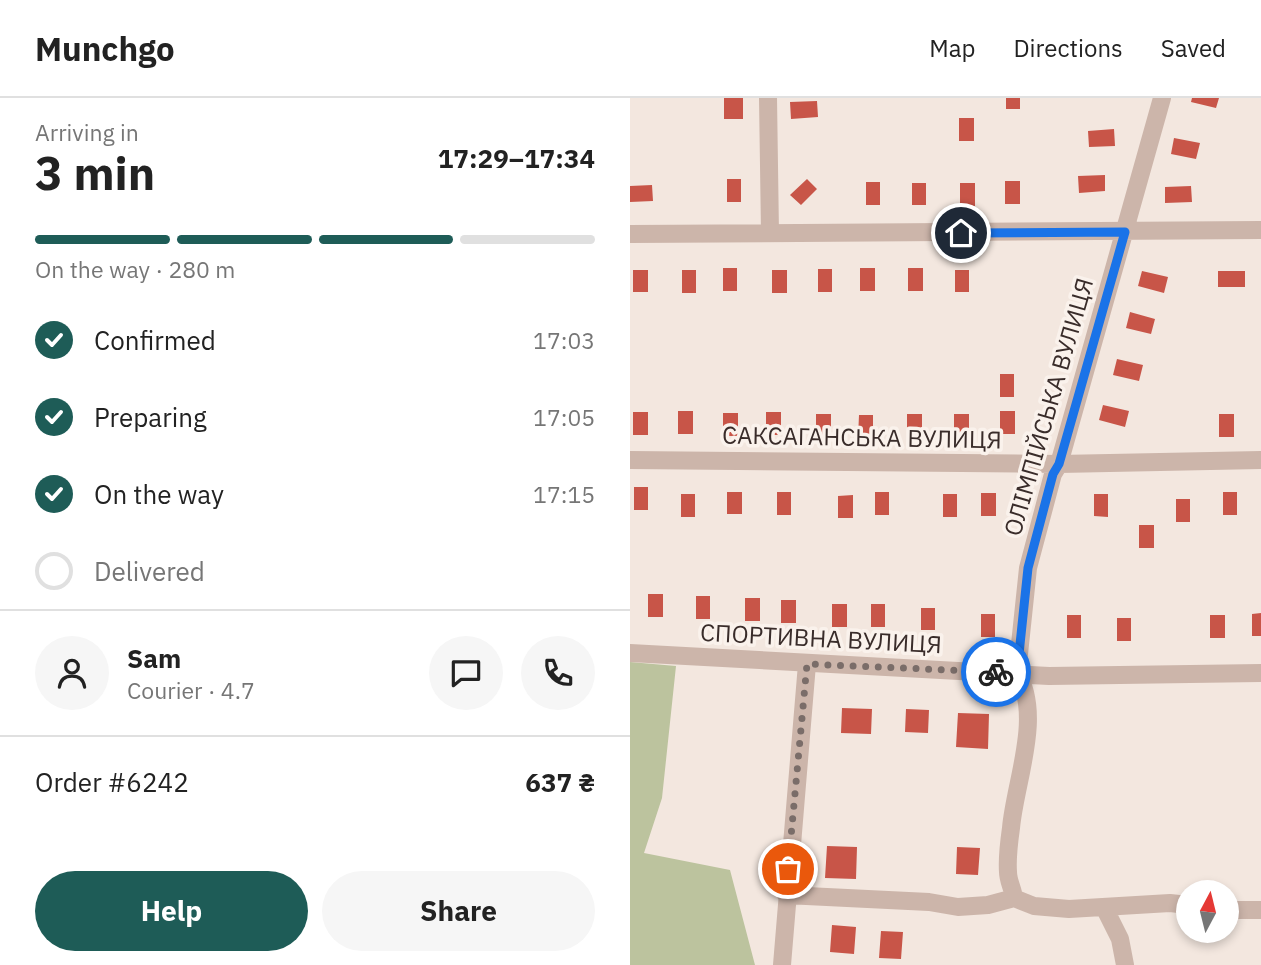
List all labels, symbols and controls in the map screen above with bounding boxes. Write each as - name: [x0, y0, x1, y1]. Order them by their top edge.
- text: Munchgo: [35, 27, 175, 70]
- text: Map: [929, 32, 975, 64]
- text: Directions: [1013, 32, 1123, 64]
- text: Saved: [1161, 32, 1226, 64]
- text: Arriving in: [35, 117, 139, 147]
- text: 17:29–17:34: [438, 141, 595, 175]
- text: 3 min: [35, 143, 155, 203]
- pin: [931, 203, 991, 263]
- icon: home: [942, 214, 980, 252]
- text: On the way · 280 m: [35, 254, 235, 284]
- street label: ОЛІМПІЙСЬКА ВУЛИЦЯ: [996, 274, 1100, 539]
- icon: check: [35, 321, 73, 359]
- text: Confirmed: [94, 323, 216, 357]
- text: 17:03: [533, 325, 595, 355]
- icon: check: [35, 398, 73, 436]
- text: Preparing: [94, 400, 207, 434]
- text: 17:05: [533, 402, 595, 432]
- street label: САКСАГАНСЬКА ВУЛИЦЯ: [722, 419, 1002, 455]
- icon: check: [35, 475, 73, 513]
- text: On the way: [94, 477, 224, 511]
- text: 17:15: [533, 479, 595, 509]
- text: Delivered: [94, 554, 205, 588]
- street label: СПОРТИВНА ВУЛИЦЯ: [699, 616, 943, 660]
- button: person: [35, 636, 109, 710]
- button: chat: [429, 636, 503, 710]
- button: phone: [521, 636, 595, 710]
- courier: [961, 637, 1031, 707]
- text: Sam: [127, 641, 181, 675]
- icon: bike: [977, 653, 1015, 691]
- text: Courier · 4.7: [127, 675, 255, 705]
- text: Order #6242: [35, 765, 189, 799]
- text: 637 ₴: [525, 765, 595, 799]
- pin: [758, 839, 818, 899]
- icon: bag: [769, 850, 807, 888]
- button: Help: [35, 871, 308, 951]
- button: Share: [322, 871, 595, 951]
- north arrow: [1176, 880, 1239, 943]
- map controls: [1176, 880, 1239, 943]

